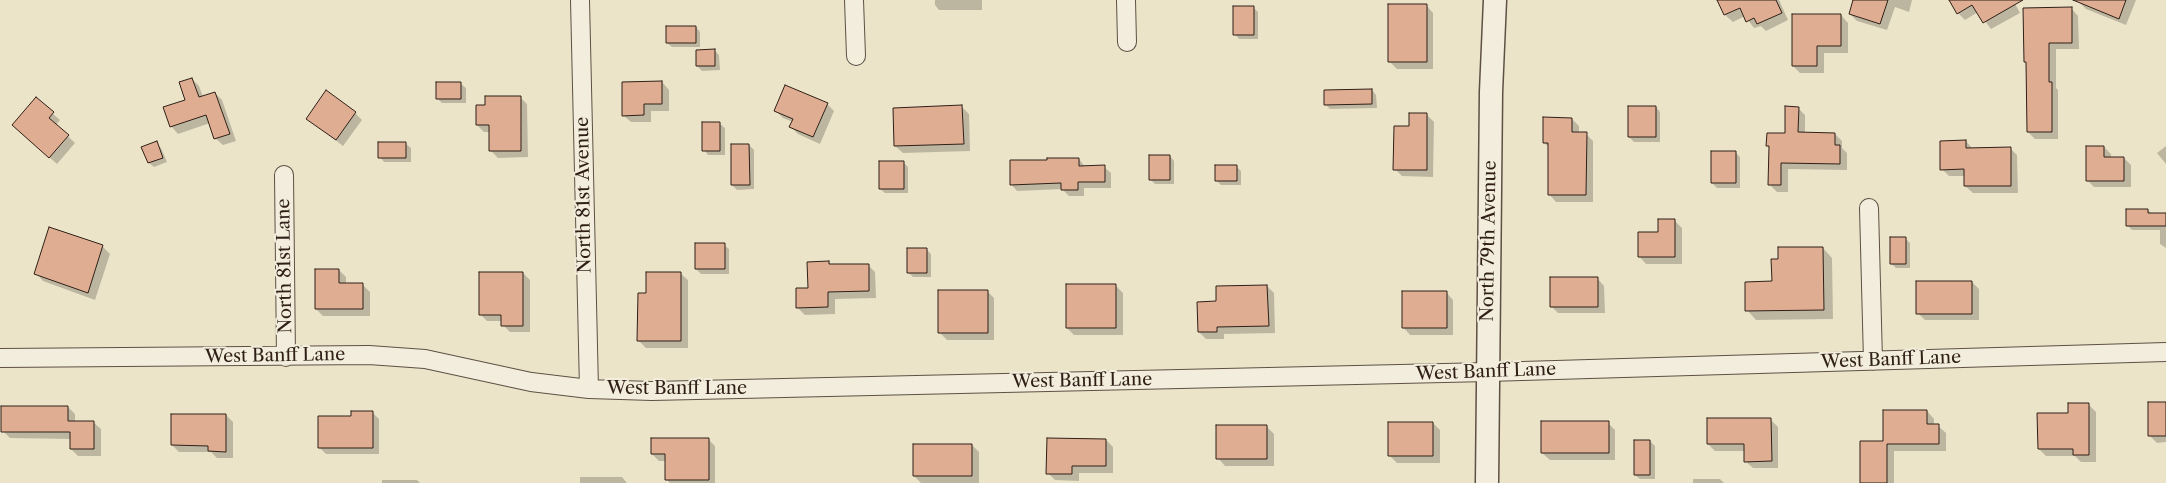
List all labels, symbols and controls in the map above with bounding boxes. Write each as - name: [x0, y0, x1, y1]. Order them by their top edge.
- street label: North 81st Avenue: [572, 117, 596, 273]
- street label: North 79th Avenue: [1477, 160, 1501, 322]
- street label: North 81st Lane: [273, 198, 297, 334]
- street label: West Banff Lane: [205, 344, 345, 368]
- street label: West Banff Lane: [1821, 347, 1961, 373]
- street label: West Banff Lane: [1416, 359, 1556, 385]
- street label: West Banff Lane: [1012, 369, 1152, 393]
- street label: West Banff Lane: [607, 378, 747, 400]

